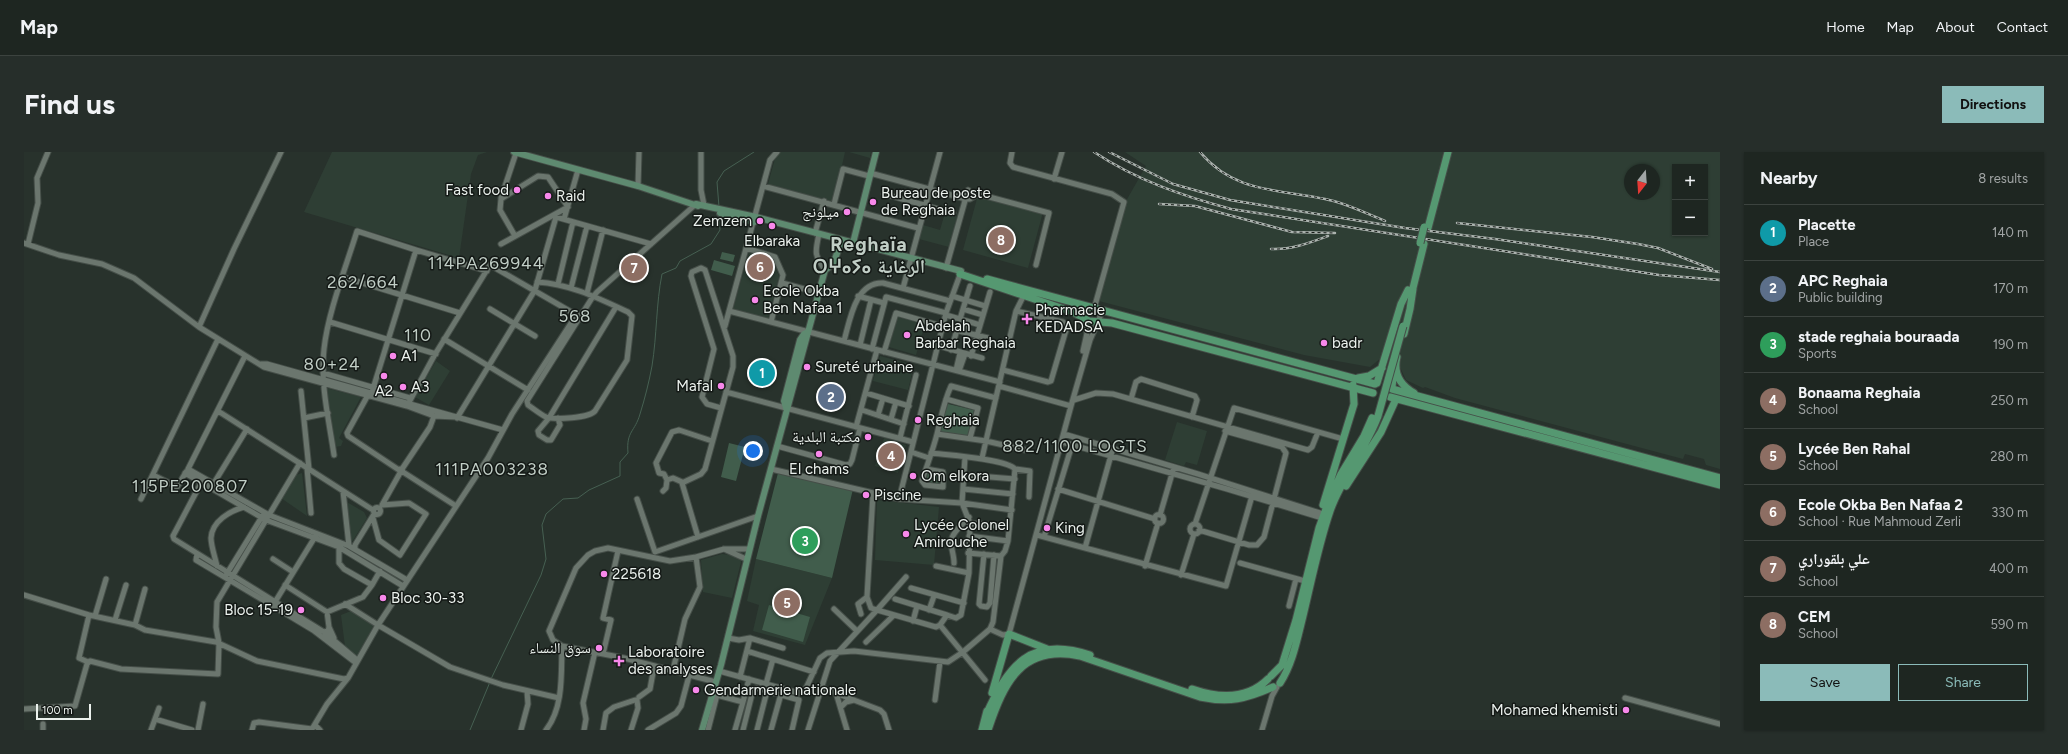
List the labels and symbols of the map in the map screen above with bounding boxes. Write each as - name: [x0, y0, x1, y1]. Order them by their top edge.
- north arrow: [1624, 164, 1660, 200]
- place label: Fast food: [445, 181, 509, 199]
- place label: Bureau de poste de Reghaia: [881, 184, 991, 219]
- marker: Fast food: [512, 185, 522, 195]
- place label: Raid: [556, 187, 585, 205]
- marker: Raid: [543, 191, 553, 201]
- marker: Bureau de poste de Reghaia: [868, 197, 878, 207]
- place label: ميلونج: [802, 203, 839, 222]
- marker: ميلونج: [842, 207, 852, 217]
- place label: Zemzem: [693, 212, 752, 230]
- marker: Zemzem: [755, 216, 765, 226]
- marker: Elbaraka: [767, 221, 777, 231]
- pin: 8: [988, 225, 1014, 255]
- place label: Elbaraka: [744, 232, 800, 250]
- district label: Reghaïa ⵔⵖⴰⵢⴰ الرغاية: [813, 233, 925, 278]
- pin: 6: [747, 252, 773, 282]
- district label: 114PA269944: [428, 253, 544, 273]
- pin: 7: [621, 253, 647, 283]
- district label: 262/664: [327, 272, 399, 292]
- place label: Ecole Okba Ben Nafaa 1: [763, 282, 842, 317]
- marker: Ecole Okba Ben Nafaa 1: [750, 295, 760, 305]
- place label: Pharmacie KEDADSA: [1035, 301, 1105, 336]
- district label: 568: [559, 306, 591, 326]
- marker: Pharmacie KEDADSA: [1022, 314, 1032, 324]
- place label: Abdelah Barbar Reghaia: [915, 317, 1016, 352]
- district label: 110: [404, 325, 432, 345]
- marker: Abdelah Barbar Reghaia: [902, 330, 912, 340]
- place label: badr: [1332, 334, 1362, 352]
- marker: badr: [1319, 338, 1329, 348]
- place label: A1: [401, 347, 417, 365]
- marker: A1: [388, 351, 398, 361]
- district label: 80+24: [304, 354, 361, 374]
- pin: 1: [749, 358, 775, 388]
- place label: Sureté urbaine: [815, 358, 913, 376]
- marker: Sureté urbaine: [802, 362, 812, 372]
- marker: A2: [379, 371, 389, 381]
- place label: Mafal: [676, 377, 713, 395]
- place label: A3: [411, 378, 429, 396]
- marker: Mafal: [716, 381, 726, 391]
- place label: A2: [375, 382, 393, 400]
- marker: A3: [398, 382, 408, 392]
- pin: 2: [818, 382, 844, 412]
- place label: Reghaia: [926, 411, 980, 429]
- marker: Reghaia: [913, 415, 923, 425]
- place label: مكتبة البلدية: [792, 428, 860, 446]
- marker: مكتبة البلدية: [863, 432, 873, 442]
- district label: 882/1100 LOGTS: [1002, 436, 1148, 456]
- your location: [743, 441, 763, 461]
- pin: 4: [878, 441, 904, 471]
- marker: El chams: [814, 449, 824, 459]
- district label: 111PA003238: [435, 459, 549, 479]
- place label: El chams: [789, 460, 849, 478]
- place label: Om elkora: [921, 467, 989, 485]
- marker: Om elkora: [908, 471, 918, 481]
- district label: 115PE200807: [132, 476, 248, 496]
- place label: Piscine: [874, 486, 921, 504]
- marker: Piscine: [861, 490, 871, 500]
- place label: Lycée Colonel Amirouche: [914, 516, 1009, 551]
- place label: King: [1055, 519, 1085, 537]
- marker: King: [1042, 523, 1052, 533]
- pin: 3: [792, 526, 818, 556]
- marker: Lycée Colonel Amirouche: [901, 529, 911, 539]
- place label: 225618: [612, 565, 661, 583]
- marker: 225618: [599, 569, 609, 579]
- pin: 5: [774, 588, 800, 618]
- place label: Bloc 30-33: [391, 589, 464, 607]
- marker: Bloc 30-33: [378, 593, 388, 603]
- place label: Bloc 15-19: [224, 601, 293, 619]
- marker: Bloc 15-19: [296, 605, 306, 615]
- place label: سوق النساء: [529, 639, 591, 658]
- marker: سوق النساء: [594, 643, 604, 653]
- place label: Laboratoire des analyses: [628, 643, 713, 678]
- marker: Laboratoire des analyses: [613, 655, 625, 667]
- place label: Gendarmerie nationale: [704, 681, 856, 699]
- marker: Gendarmerie nationale: [691, 685, 701, 695]
- place label: Mohamed khemisti: [1491, 701, 1618, 719]
- scale bar: [36, 702, 91, 721]
- marker: Mohamed khemisti: [1621, 705, 1631, 715]

